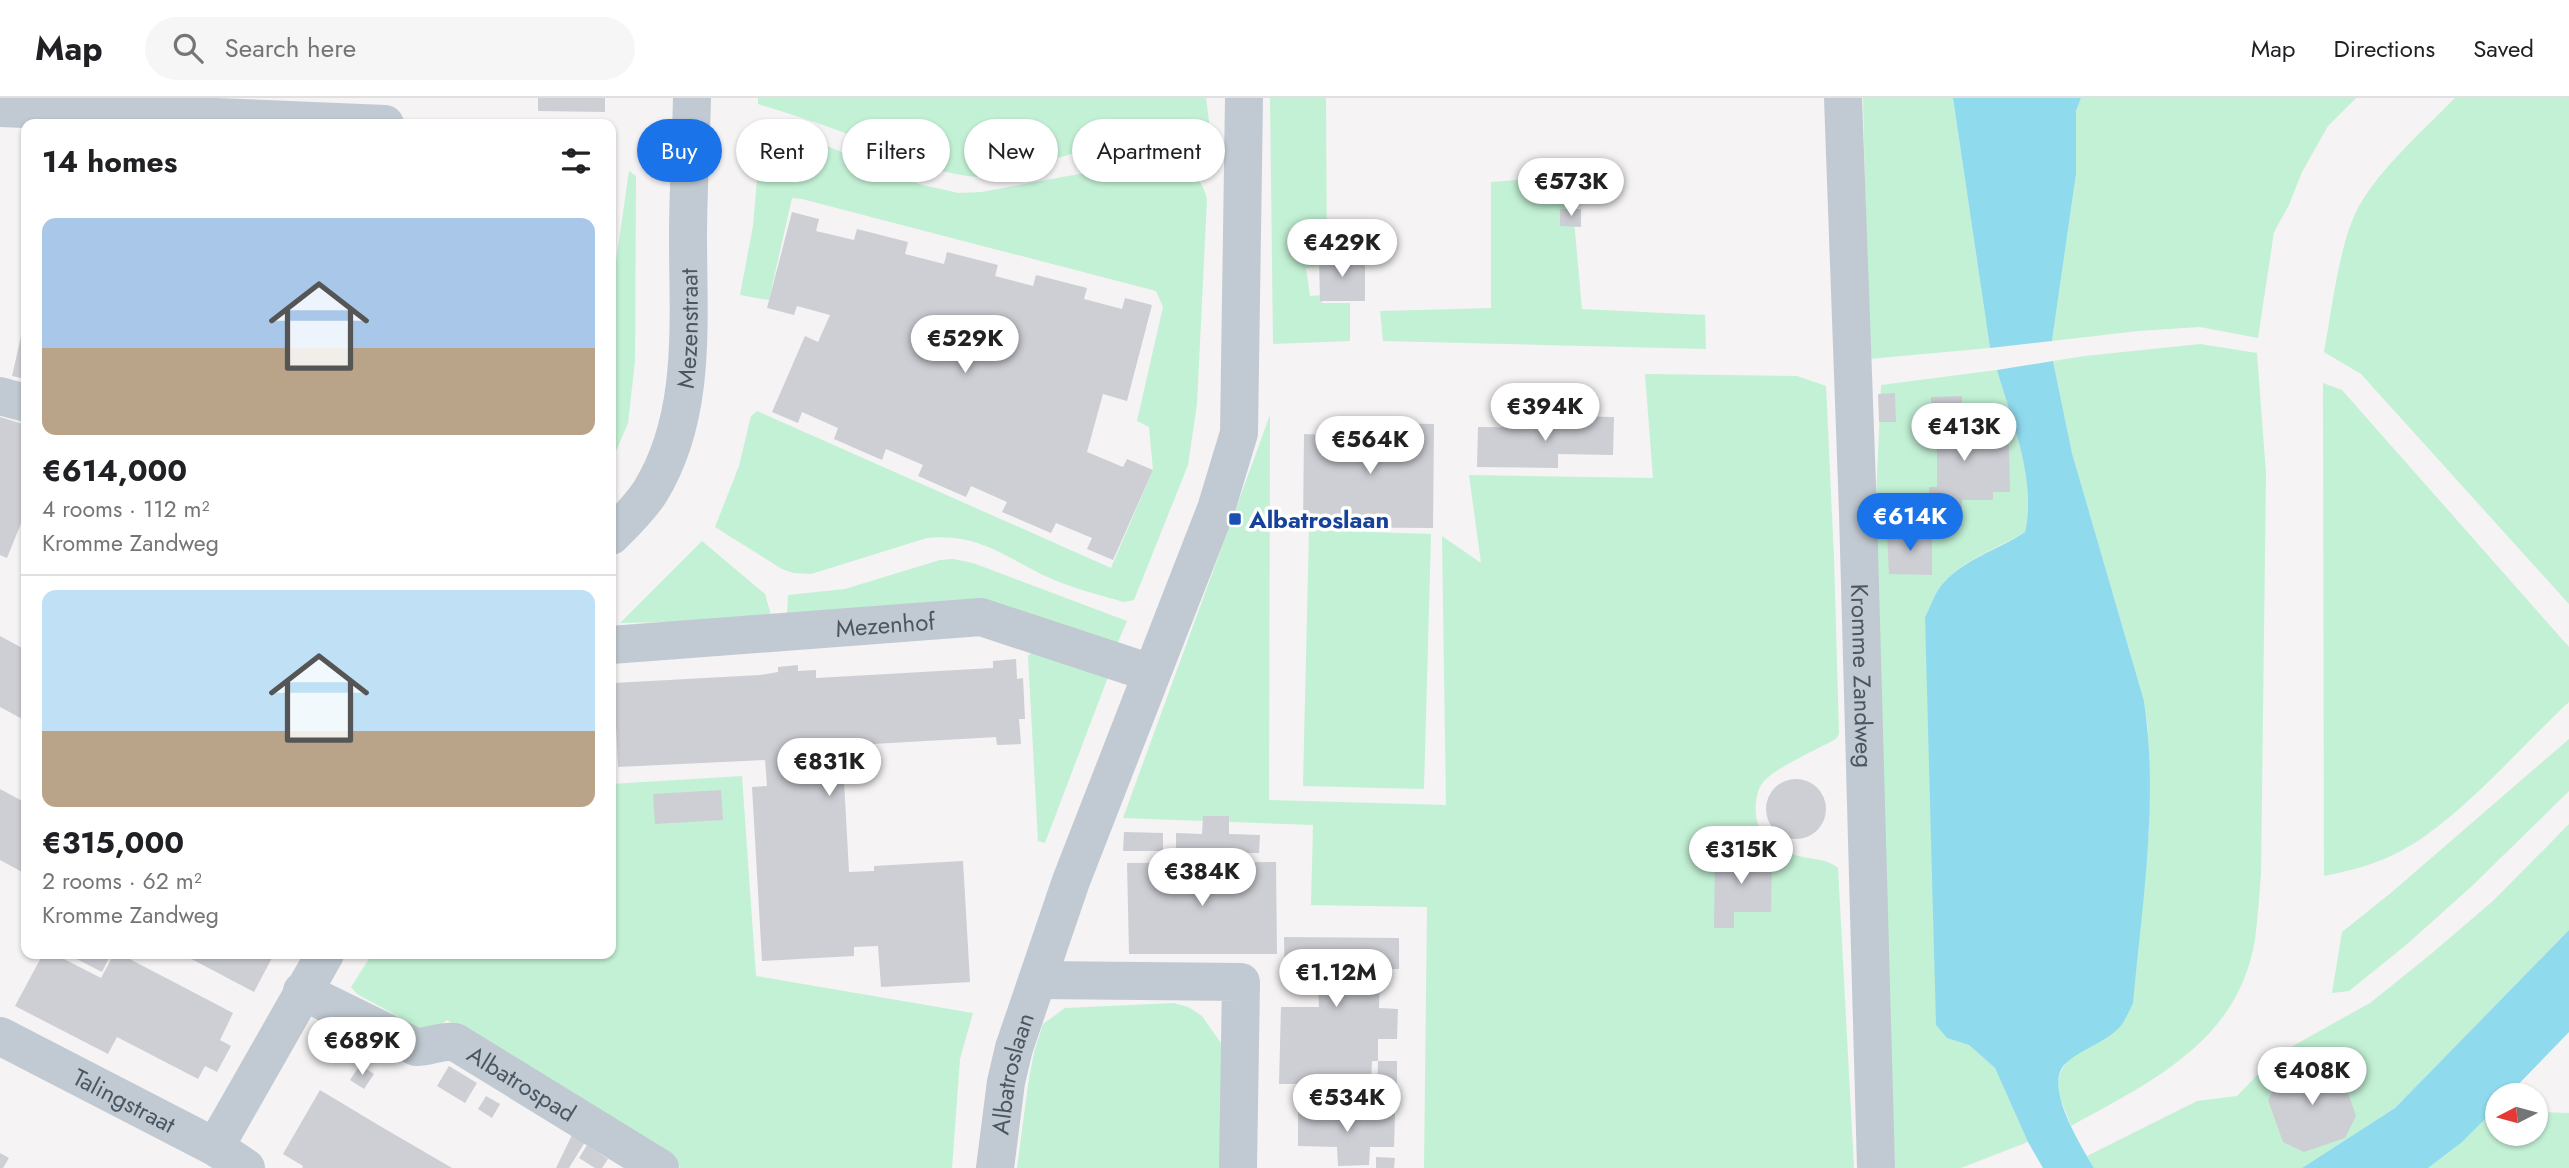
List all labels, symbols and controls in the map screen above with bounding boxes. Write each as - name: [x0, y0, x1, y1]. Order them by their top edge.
- search box: [145, 17, 635, 80]
- text: Map: [35, 25, 103, 72]
- icon: search: [169, 29, 207, 67]
- text: Search here: [225, 29, 356, 67]
- text: Map: [2251, 31, 2296, 66]
- text: Directions: [2334, 31, 2435, 66]
- text: Saved: [2473, 31, 2534, 66]
- chip: Buy: [637, 119, 722, 182]
- chip: Rent: [736, 119, 828, 182]
- chip: Filters: [842, 119, 950, 182]
- chip: New: [964, 119, 1058, 182]
- chip: Apartment: [1072, 119, 1225, 182]
- text: 14 homes: [42, 140, 177, 183]
- icon: filters: [557, 142, 595, 180]
- pin: €573K: [1522, 158, 1620, 218]
- text: €573K: [1534, 164, 1608, 198]
- pin: €429K: [1293, 220, 1391, 279]
- text: €429K: [1303, 225, 1381, 259]
- icon: home: [256, 263, 382, 389]
- street label: Mezenstraat: [667, 268, 706, 390]
- pin: €529K: [916, 316, 1014, 375]
- text: €529K: [927, 321, 1003, 355]
- pin: €394K: [1496, 384, 1594, 443]
- text: €394K: [1507, 389, 1583, 423]
- pin: €413K: [1915, 404, 2013, 463]
- text: €413K: [1927, 409, 2001, 443]
- pin: €564K: [1321, 416, 1419, 476]
- text: €564K: [1331, 422, 1409, 456]
- text: €614,000: [42, 449, 187, 492]
- text: 4 rooms · 112 m²: [42, 492, 209, 526]
- pin: €614K: [1861, 494, 1959, 553]
- text: €614K: [1873, 499, 1947, 533]
- place label: Albatroslaan: [1248, 502, 1389, 537]
- marker: Albatroslaan: [1227, 511, 1243, 527]
- text: Kromme Zandweg: [42, 526, 219, 560]
- street label: Kromme Zandweg: [1842, 583, 1883, 768]
- street label: Mezenhof: [834, 603, 937, 645]
- icon: home: [256, 635, 382, 761]
- pin: €831K: [780, 738, 878, 798]
- text: €831K: [793, 744, 865, 778]
- text: €315,000: [42, 821, 184, 864]
- pin: €315K: [1692, 826, 1790, 886]
- text: €315K: [1705, 832, 1777, 866]
- pin: €384K: [1153, 848, 1251, 908]
- text: €384K: [1164, 854, 1240, 888]
- text: 2 rooms · 62 m²: [42, 864, 202, 898]
- text: Kromme Zandweg: [42, 898, 219, 932]
- pin: €1.12M: [1279, 950, 1393, 1009]
- text: €1.12M: [1295, 955, 1377, 989]
- street label: Albatroslaan: [982, 1008, 1042, 1137]
- pin: €689K: [313, 1018, 411, 1077]
- text: €689K: [324, 1023, 400, 1057]
- street label: Albatrospad: [461, 1036, 583, 1130]
- pin: €408K: [2263, 1048, 2361, 1107]
- text: €408K: [2274, 1053, 2350, 1087]
- street label: Talingstraat: [67, 1059, 182, 1141]
- pin: €534K: [1298, 1074, 1396, 1134]
- text: €534K: [1309, 1080, 1385, 1114]
- north arrow: [2485, 1083, 2548, 1146]
- map controls: [2485, 1083, 2548, 1146]

